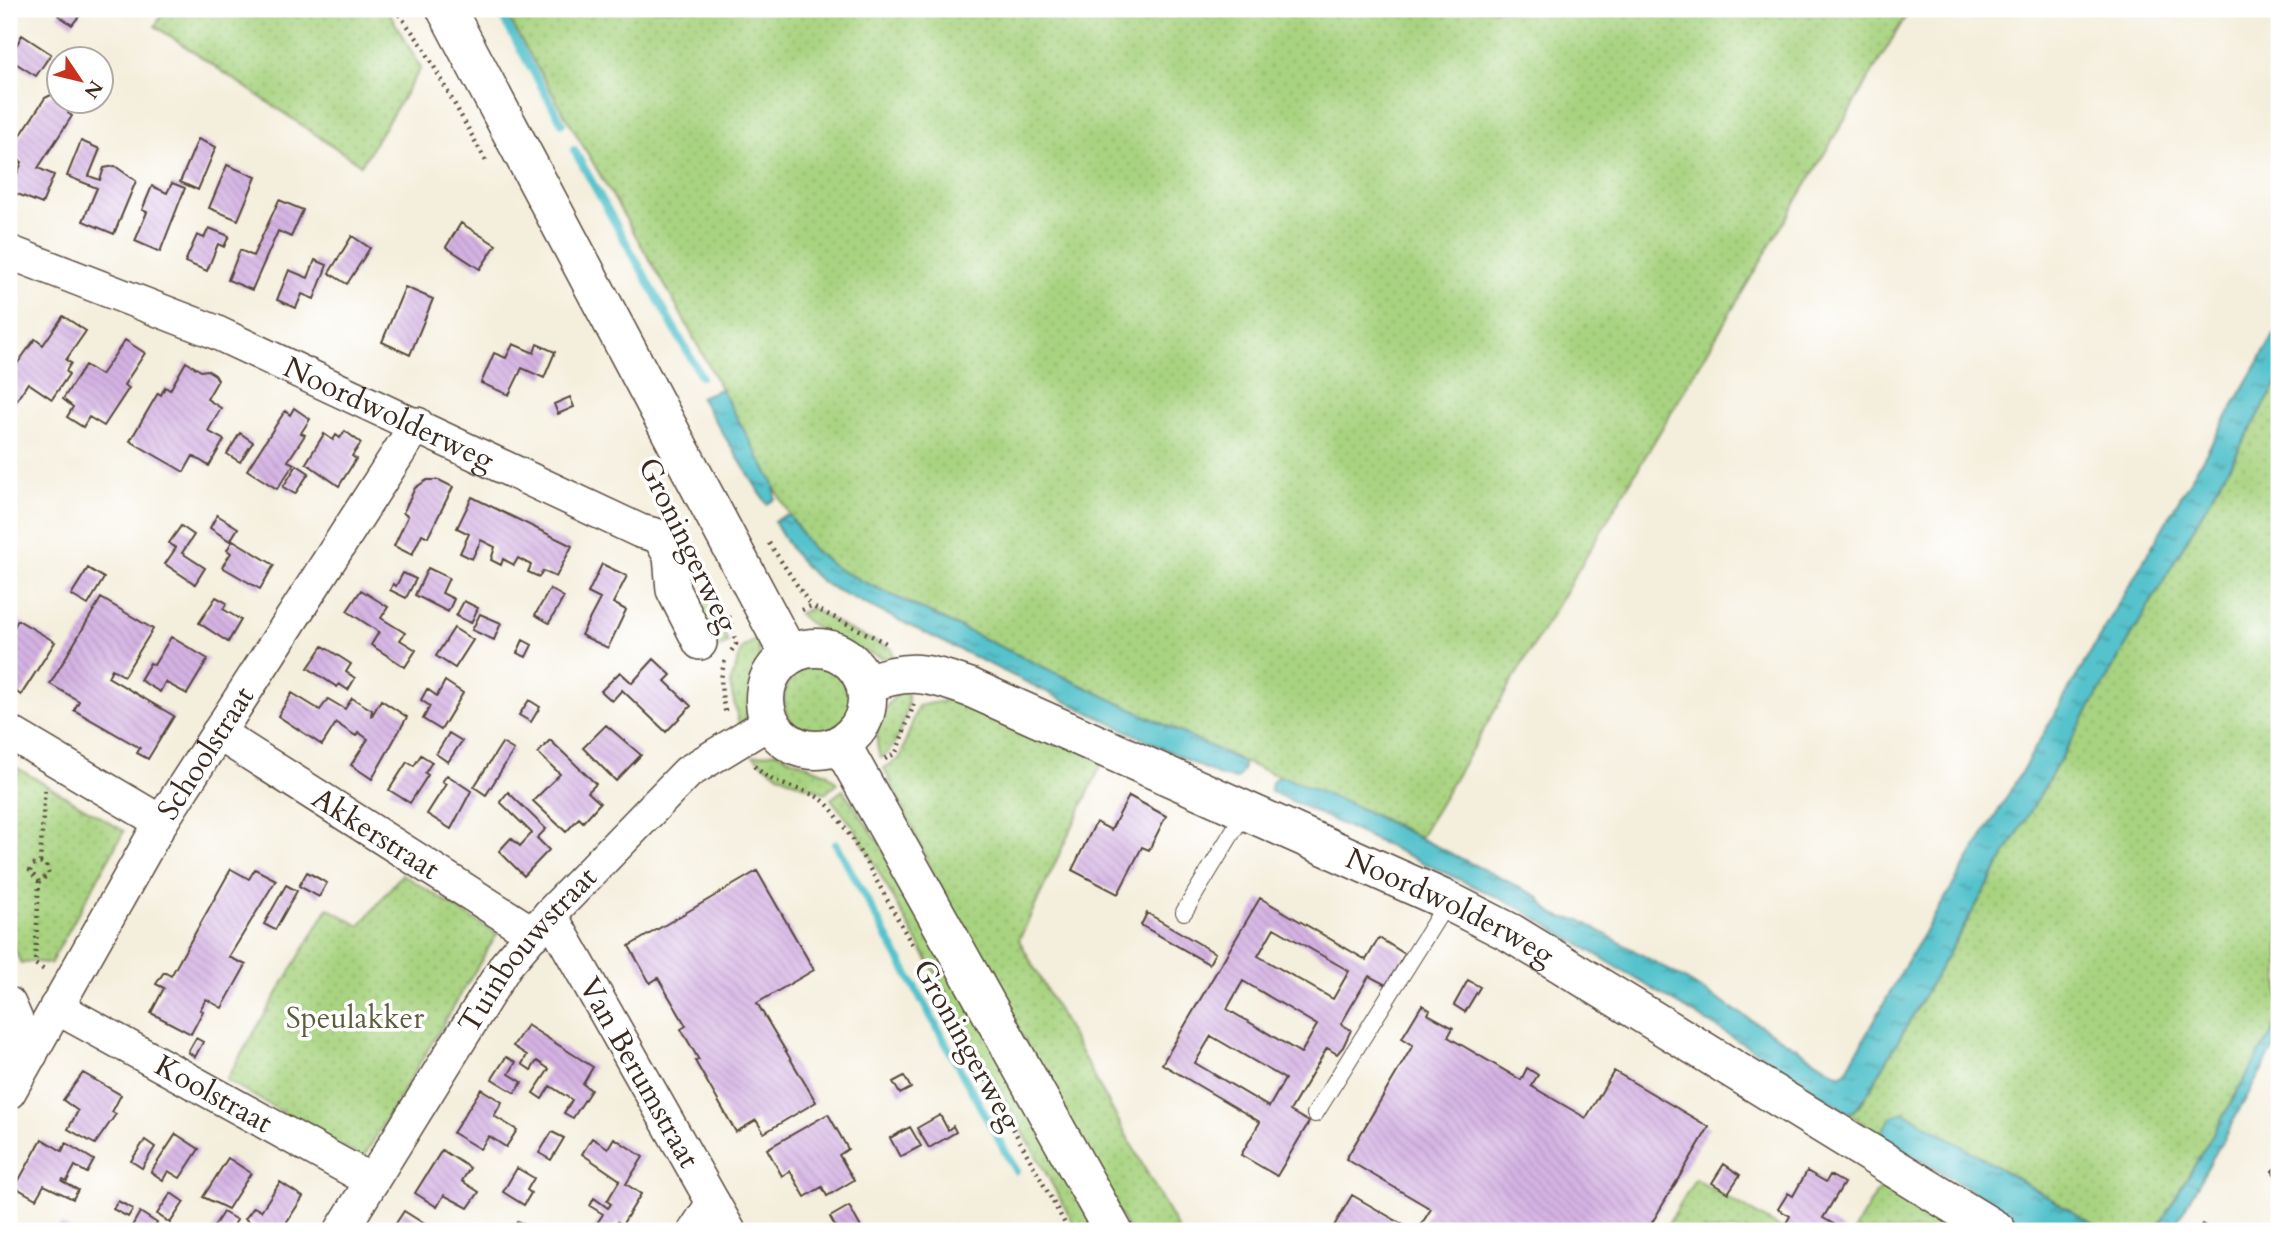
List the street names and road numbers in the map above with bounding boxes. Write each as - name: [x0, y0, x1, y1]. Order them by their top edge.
- street label: Noordwolderweg: [277, 346, 501, 480]
- street label: Groningerweg: [628, 451, 748, 639]
- street label: Schoolstraat: [147, 678, 264, 828]
- street label: Akkerstraat: [304, 777, 448, 890]
- street label: Noordwolderweg: [1339, 838, 1562, 975]
- street label: Tuinbouwstraat: [448, 857, 606, 1041]
- street label: Groningerweg: [903, 952, 1031, 1138]
- street label: Van Berumstraat: [569, 970, 710, 1176]
- street label: Koolstraat: [148, 1045, 280, 1143]

